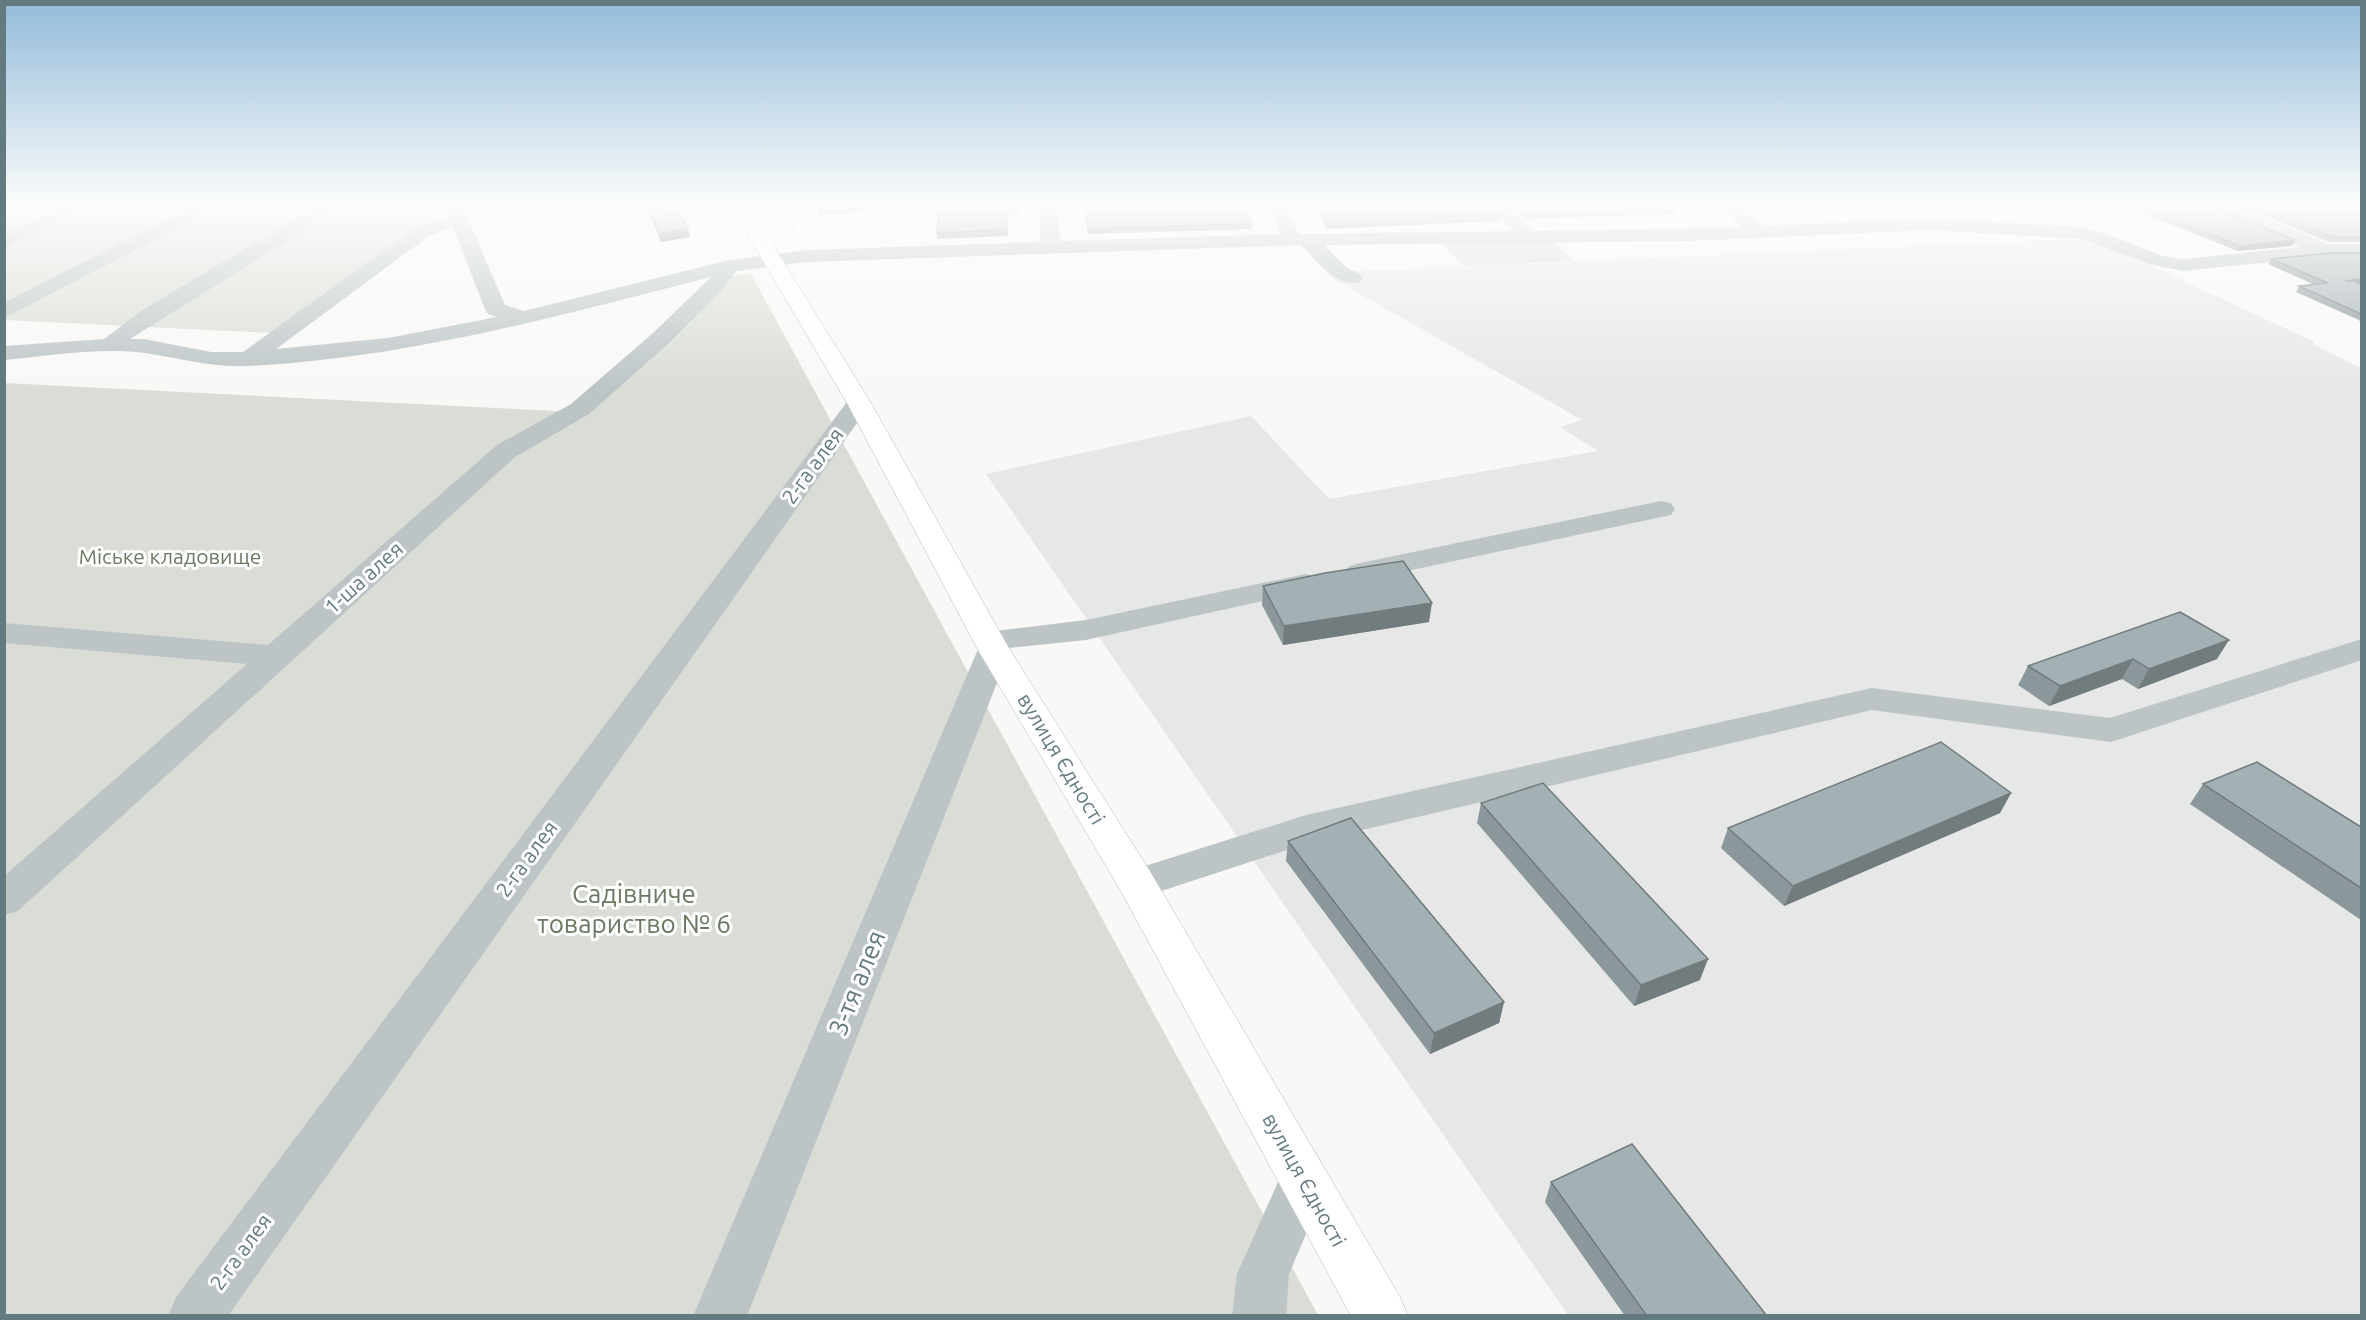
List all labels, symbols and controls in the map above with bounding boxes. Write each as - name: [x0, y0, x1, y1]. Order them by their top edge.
- street label: 2-га алея: [777, 423, 848, 508]
- street label: 1-ша алея: [319, 536, 407, 618]
- park label: Міське кладовище: [79, 544, 261, 568]
- street label: вулиця Єдності: [1013, 688, 1111, 829]
- street label: 2-га алея: [491, 816, 562, 901]
- park label: Садівниче товариство № 6: [537, 879, 731, 938]
- street label: 3-тя алея: [822, 926, 891, 1040]
- street label: вулиця Єдності: [1258, 1109, 1352, 1251]
- street label: 2-га алея: [205, 1209, 276, 1294]

